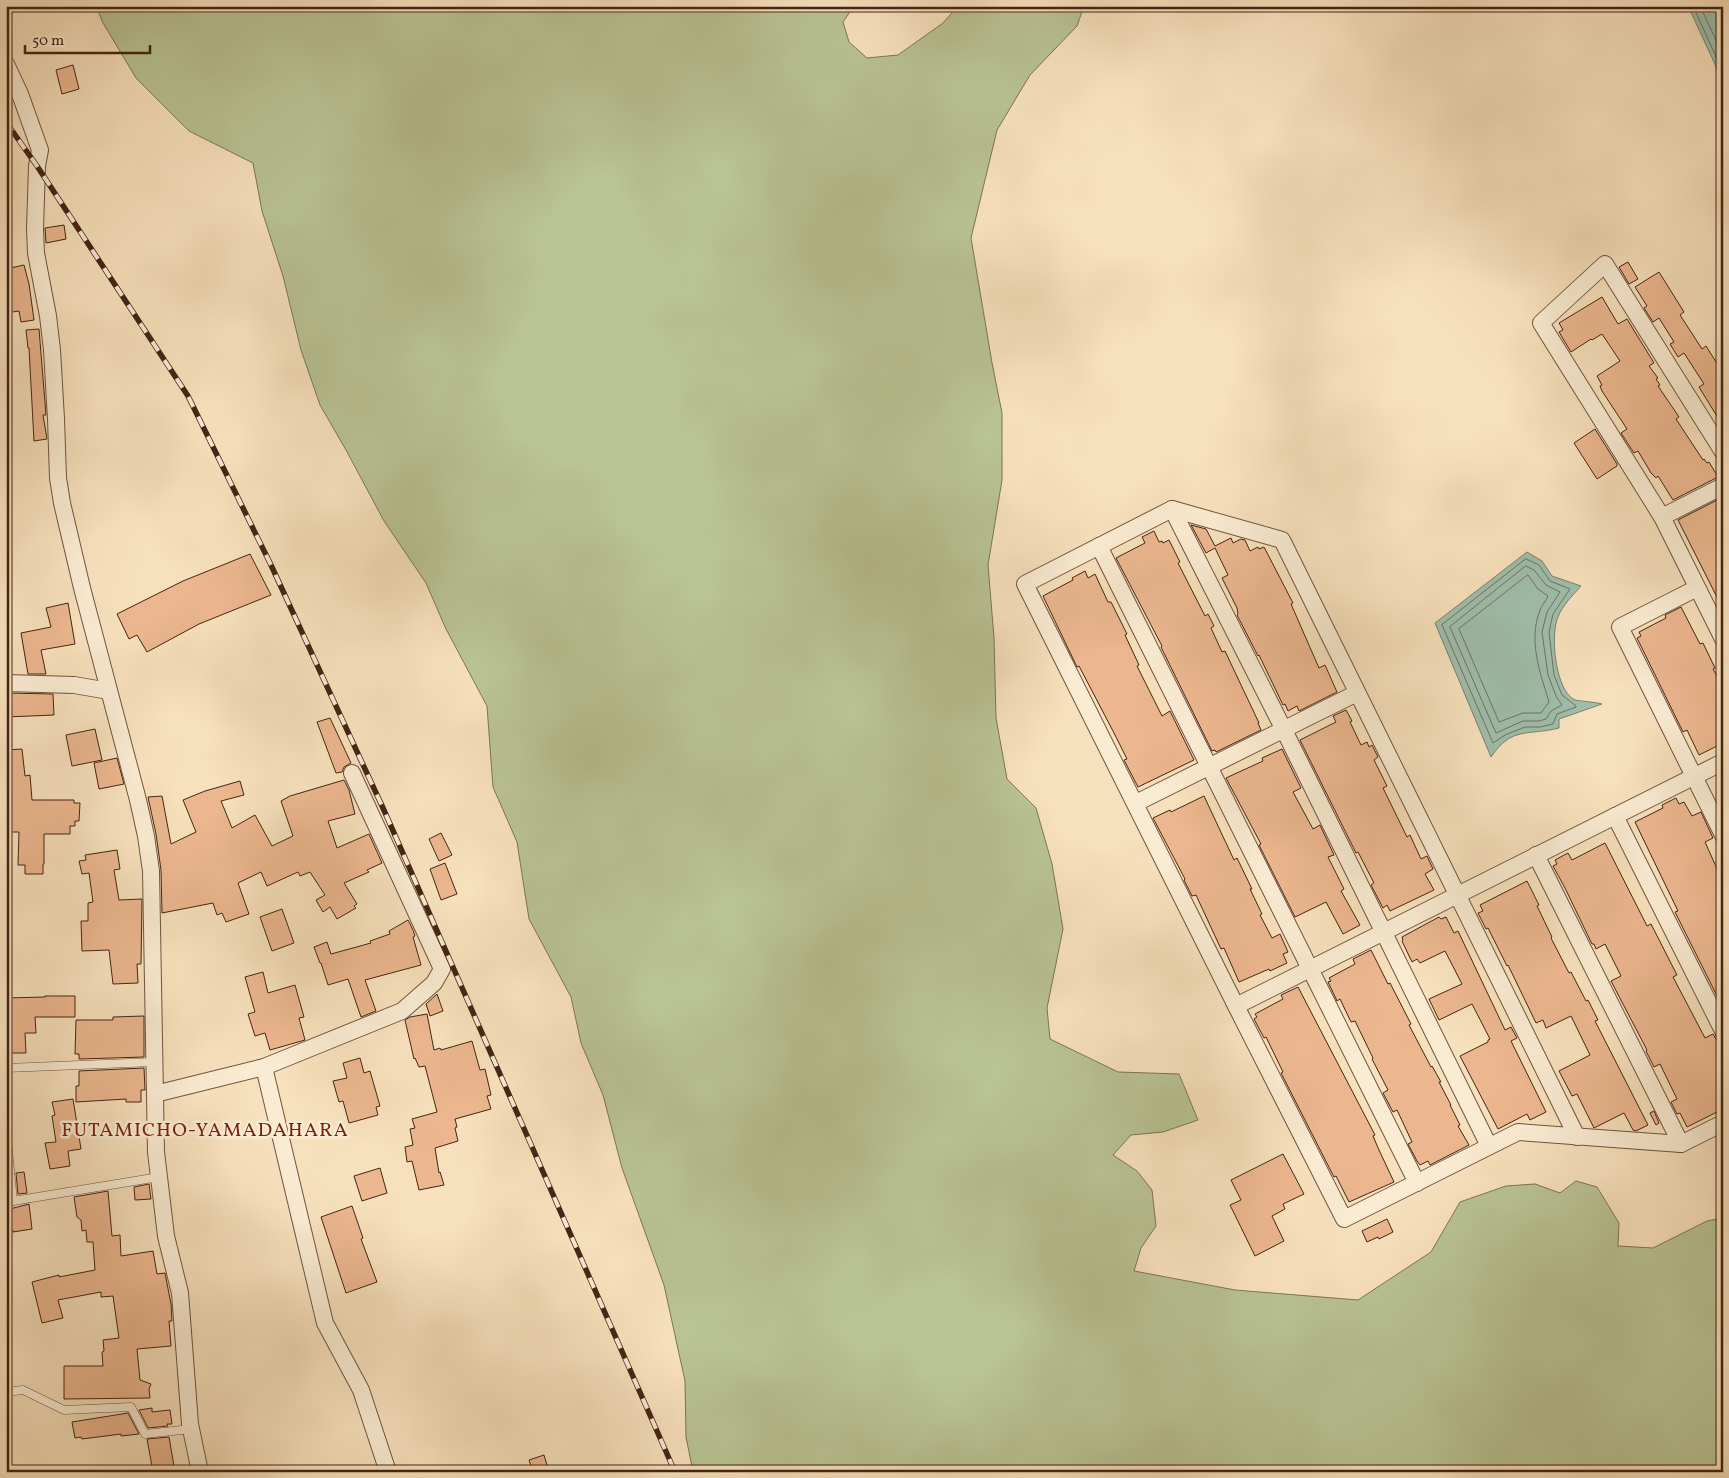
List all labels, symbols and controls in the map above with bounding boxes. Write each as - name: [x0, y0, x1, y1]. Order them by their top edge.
- scale bar: [25, 22, 150, 54]
- text: 50 m: [32, 31, 64, 52]
- district label: FUTAMICHO-YAMADAHARA: [61, 1117, 349, 1145]

